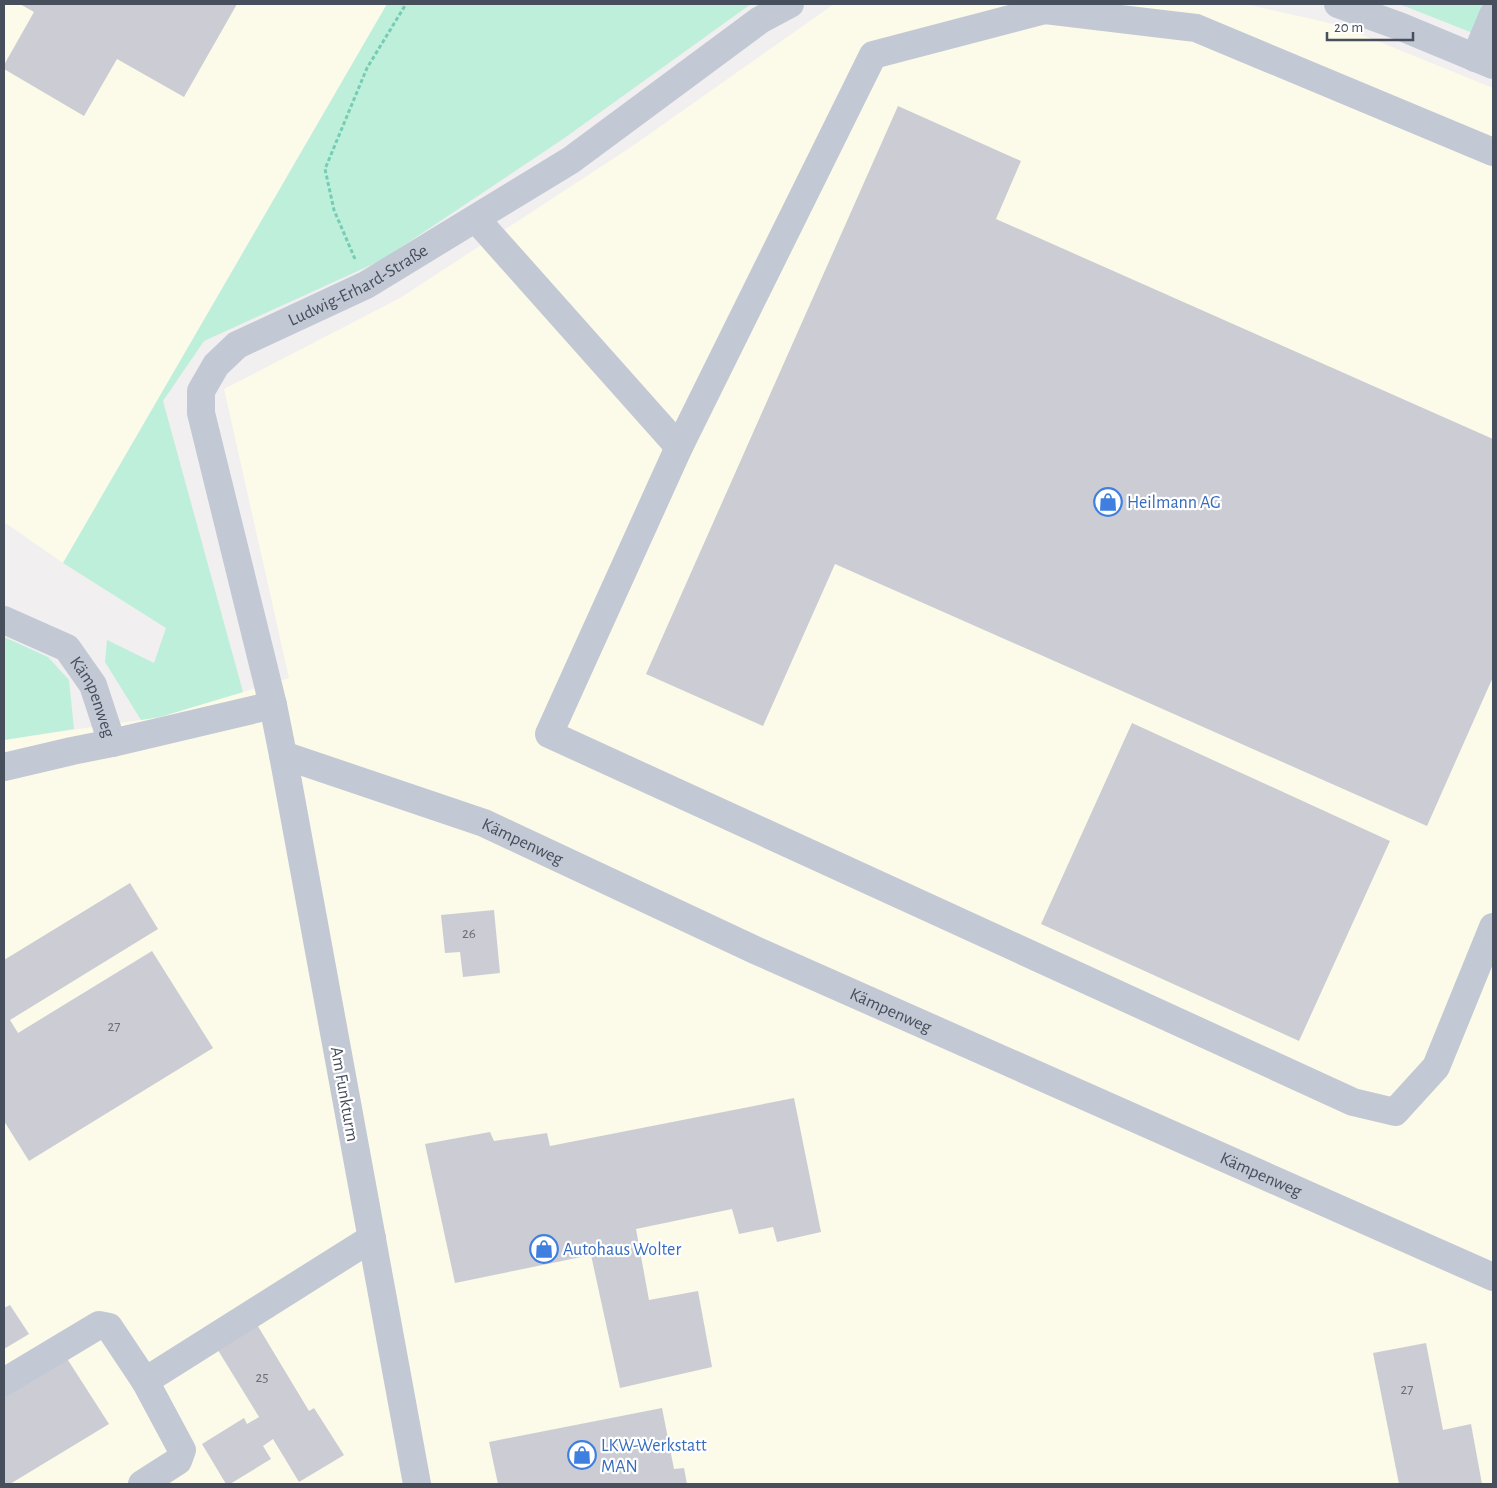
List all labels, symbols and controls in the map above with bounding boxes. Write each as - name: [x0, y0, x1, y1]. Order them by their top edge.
- scale bar: [1327, 10, 1413, 42]
- text: 20 m: [1334, 20, 1363, 35]
- street label: Ludwig-Erhard-Straße: [286, 242, 431, 330]
- shop icon: Heilmann AG: [1093, 487, 1123, 517]
- place label: Heilmann AG: [1127, 494, 1221, 512]
- street label: Kämpenweg: [66, 653, 118, 740]
- street label: Kämpenweg: [479, 815, 566, 869]
- house number: 26: [462, 926, 476, 941]
- street label: Kämpenweg: [847, 985, 934, 1037]
- house number: 27: [107, 1019, 121, 1034]
- street label: Am Funkturm: [327, 1045, 361, 1143]
- street label: Kämpenweg: [1217, 1149, 1304, 1201]
- shop icon: Autohaus Wolter: [529, 1234, 559, 1264]
- place label: Autohaus Wolter: [563, 1241, 681, 1259]
- house number: 25: [255, 1370, 269, 1385]
- house number: 27: [1400, 1382, 1414, 1397]
- place label: LKW-Werkstatt MAN: [601, 1437, 707, 1476]
- shop icon: LKW-Werkstatt MAN: [567, 1440, 597, 1470]

